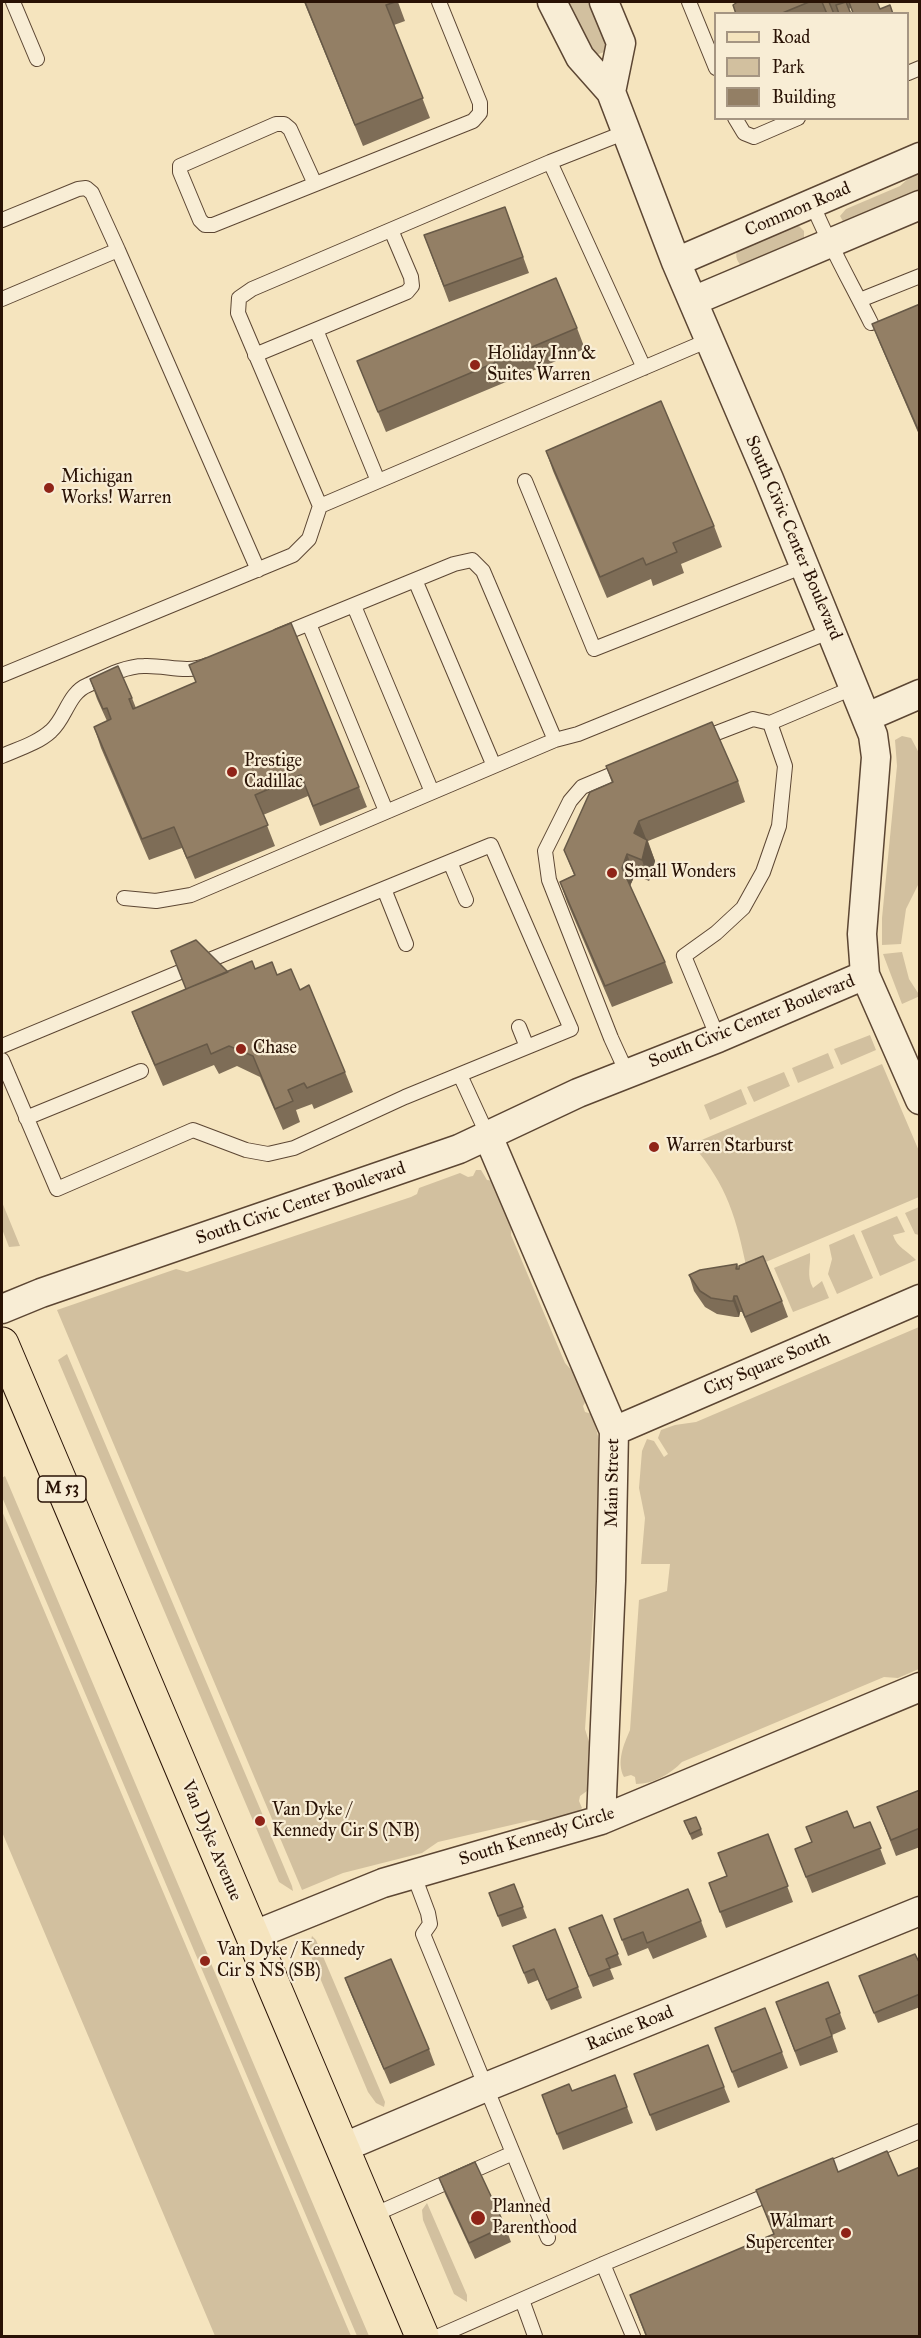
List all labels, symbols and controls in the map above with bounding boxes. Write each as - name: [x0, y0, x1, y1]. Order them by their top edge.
- legend: [714, 12, 909, 120]
- text: Road: [772, 26, 810, 48]
- text: Park: [772, 56, 805, 78]
- text: Building: [772, 86, 835, 108]
- street label: Common Road: [742, 178, 854, 242]
- place label: Holiday Inn & Suites Warren: [487, 344, 596, 386]
- marker: Holiday Inn & Suites Warren: [468, 358, 482, 372]
- street label: South Civic Center Boulevard: [740, 432, 846, 644]
- place label: Michigan Works! Warren: [61, 467, 171, 510]
- marker: Michigan Works! Warren: [42, 481, 56, 495]
- place label: Prestige Cadillac: [244, 751, 303, 794]
- marker: Prestige Cadillac: [225, 765, 239, 779]
- place label: Small Wonders: [624, 862, 736, 884]
- marker: Small Wonders: [605, 866, 619, 880]
- street label: South Civic Center Boulevard: [646, 971, 858, 1073]
- place label: Chase: [253, 1038, 297, 1060]
- marker: Chase: [234, 1042, 248, 1056]
- place label: Warren Starburst: [666, 1136, 793, 1158]
- marker: Warren Starburst: [647, 1140, 661, 1154]
- street label: South Civic Center Boulevard: [193, 1158, 409, 1250]
- street label: City Square South: [700, 1329, 834, 1401]
- street label: Main Street: [601, 1438, 625, 1528]
- road number: M 53: [38, 1476, 86, 1502]
- street label: Van Dyke Avenue: [176, 1778, 246, 1904]
- place label: Van Dyke / Kennedy Cir S (NB): [272, 1800, 420, 1842]
- street label: South Kennedy Circle: [457, 1803, 617, 1871]
- marker: Van Dyke / Kennedy Cir S (NB): [253, 1814, 267, 1828]
- place label: Van Dyke / Kennedy Cir S NS (SB): [217, 1940, 365, 1982]
- marker: Van Dyke / Kennedy Cir S NS (SB): [198, 1954, 212, 1968]
- street label: Racine Road: [583, 2002, 677, 2056]
- place label: Planned Parenthood: [492, 2197, 577, 2240]
- marker: Planned Parenthood: [469, 2209, 487, 2227]
- place label: Walmart Supercenter: [746, 2212, 834, 2254]
- marker: Walmart Supercenter: [839, 2226, 853, 2240]

